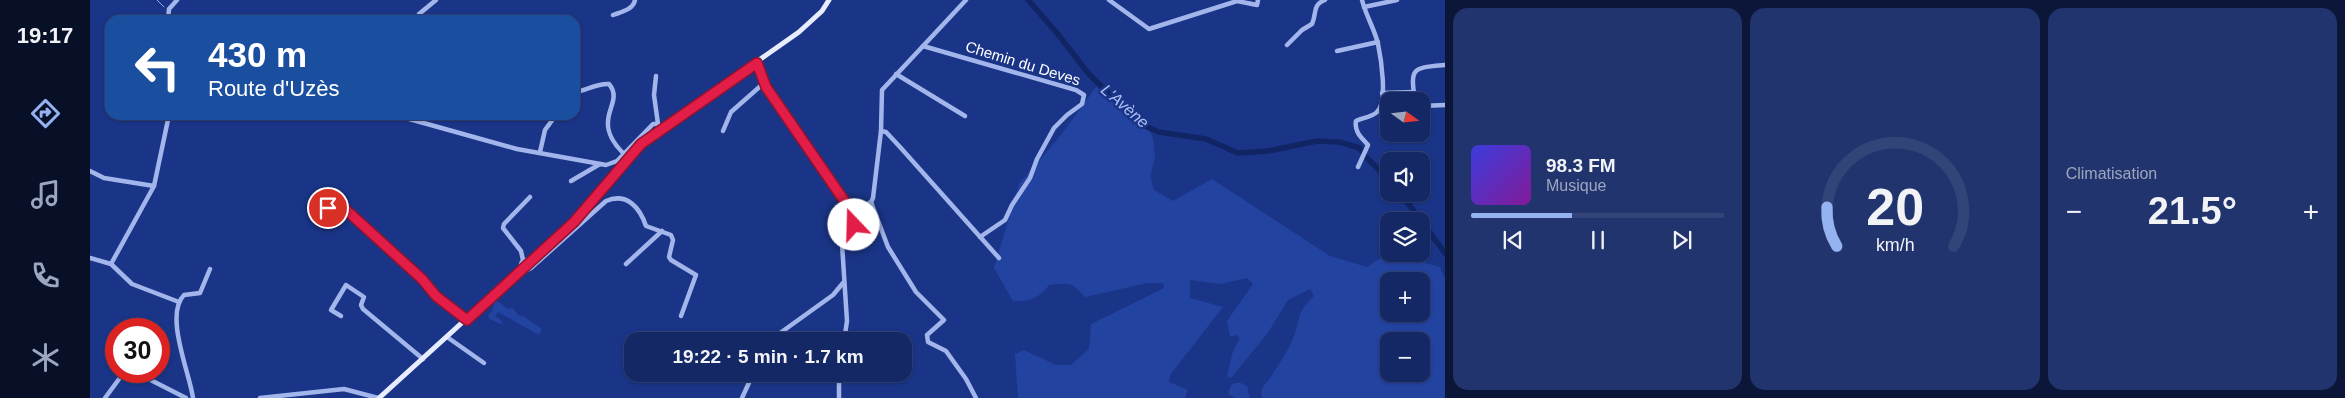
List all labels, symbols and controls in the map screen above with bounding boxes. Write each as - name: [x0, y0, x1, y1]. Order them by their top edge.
- text: 19:17: [17, 23, 73, 48]
- icon: left: [125, 35, 190, 100]
- text: 430 m: [208, 35, 307, 74]
- street label: Chemin du Deves: [964, 37, 1082, 89]
- text: Route d'Uzès: [208, 76, 339, 101]
- water label: L'Avène: [1098, 81, 1152, 131]
- north arrow: [1380, 92, 1430, 142]
- map controls: [1380, 92, 1430, 382]
- icon: directions: [28, 96, 63, 131]
- button: sound: [1380, 152, 1430, 202]
- text: 98.3 FM: [1546, 155, 1616, 176]
- text: Climatisation: [2066, 165, 2157, 182]
- icon: music: [28, 177, 63, 212]
- text: Musique: [1546, 177, 1606, 194]
- text: 20: [1866, 178, 1924, 236]
- pin: [307, 187, 349, 229]
- text: 21.5°: [2148, 190, 2237, 232]
- icon: arrive: [314, 194, 342, 222]
- text: −: [2066, 196, 2082, 227]
- text: +: [2303, 196, 2319, 227]
- position arrow: [827, 198, 879, 250]
- button: layers: [1380, 212, 1430, 262]
- icon: previous: [1499, 226, 1527, 254]
- icon: pause: [1584, 226, 1612, 254]
- icon: next: [1668, 226, 1696, 254]
- text: km/h: [1876, 235, 1914, 255]
- icon: phone: [28, 258, 63, 293]
- button: +: [1380, 272, 1430, 322]
- speed limit sign: 30: [105, 318, 170, 383]
- button: −: [1380, 332, 1430, 382]
- icon: climate: [28, 340, 63, 375]
- text: 19:22 · 5 min · 1.7 km: [672, 346, 864, 367]

